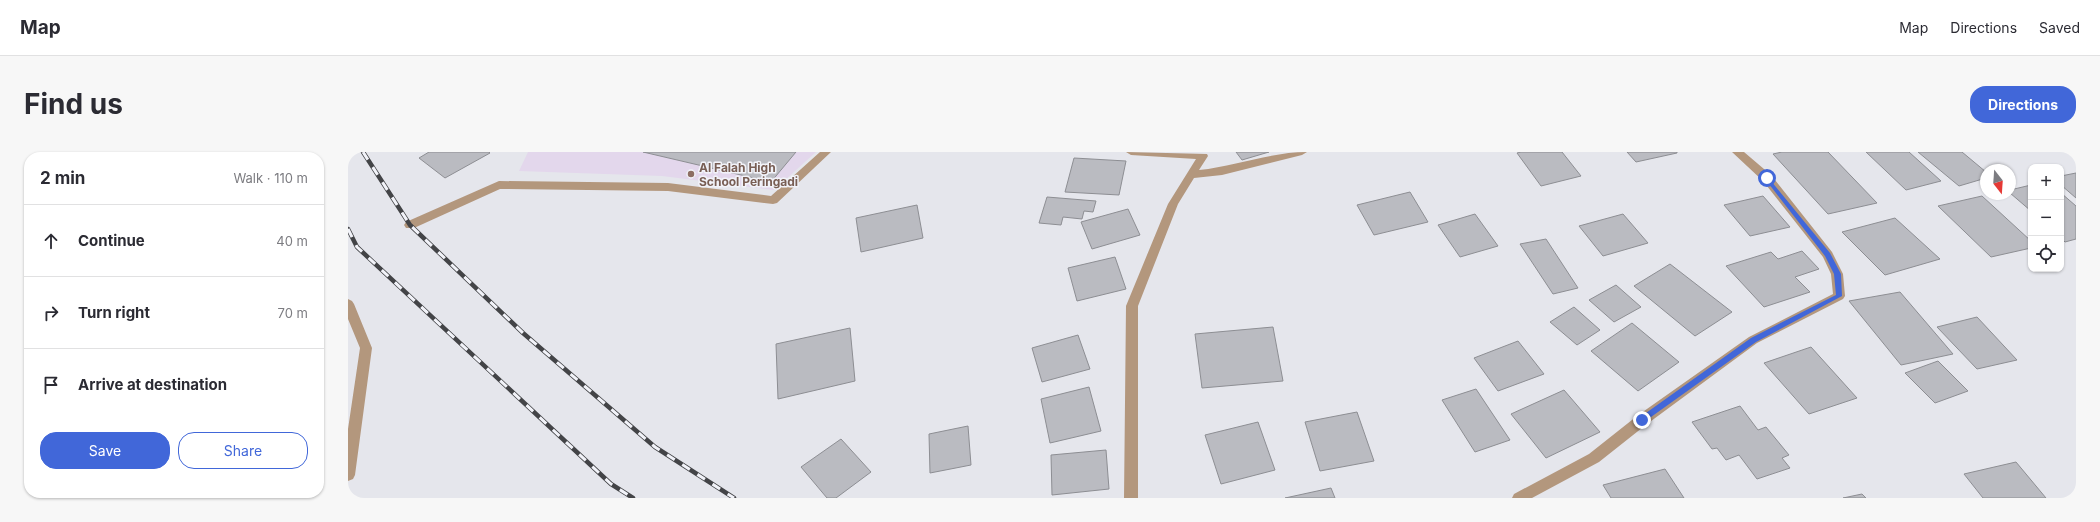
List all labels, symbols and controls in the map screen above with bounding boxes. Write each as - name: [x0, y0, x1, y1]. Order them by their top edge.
- text: Map: [20, 16, 61, 39]
- text: Map: [1899, 19, 1928, 36]
- text: Directions: [1950, 19, 2017, 36]
- text: Saved: [2039, 19, 2080, 36]
- button: Directions: [1970, 86, 2076, 123]
- text: Find us: [24, 87, 123, 121]
- place label: Al Falah High School Peringadi: [699, 160, 798, 189]
- north arrow: [1980, 164, 2016, 200]
- map controls: [2028, 164, 2064, 272]
- button: +: [2028, 164, 2064, 200]
- text: 2 min: [40, 168, 85, 188]
- marker: Al Falah High School Peringadi: [686, 169, 696, 179]
- route start: [1758, 169, 1776, 187]
- text: Walk · 110 m: [233, 170, 308, 186]
- button: −: [2028, 200, 2064, 236]
- icon: ahead: [40, 230, 62, 252]
- text: Continue: [78, 231, 145, 250]
- text: 40 m: [276, 233, 308, 249]
- button: locate: [2028, 236, 2064, 272]
- icon: right: [40, 302, 62, 324]
- text: Turn right: [78, 303, 150, 322]
- text: 70 m: [278, 305, 308, 321]
- icon: arrive: [40, 374, 62, 396]
- text: Arrive at destination: [78, 375, 227, 394]
- route end: [1633, 411, 1651, 429]
- button: Save: [40, 432, 170, 469]
- button: Share: [178, 432, 308, 469]

